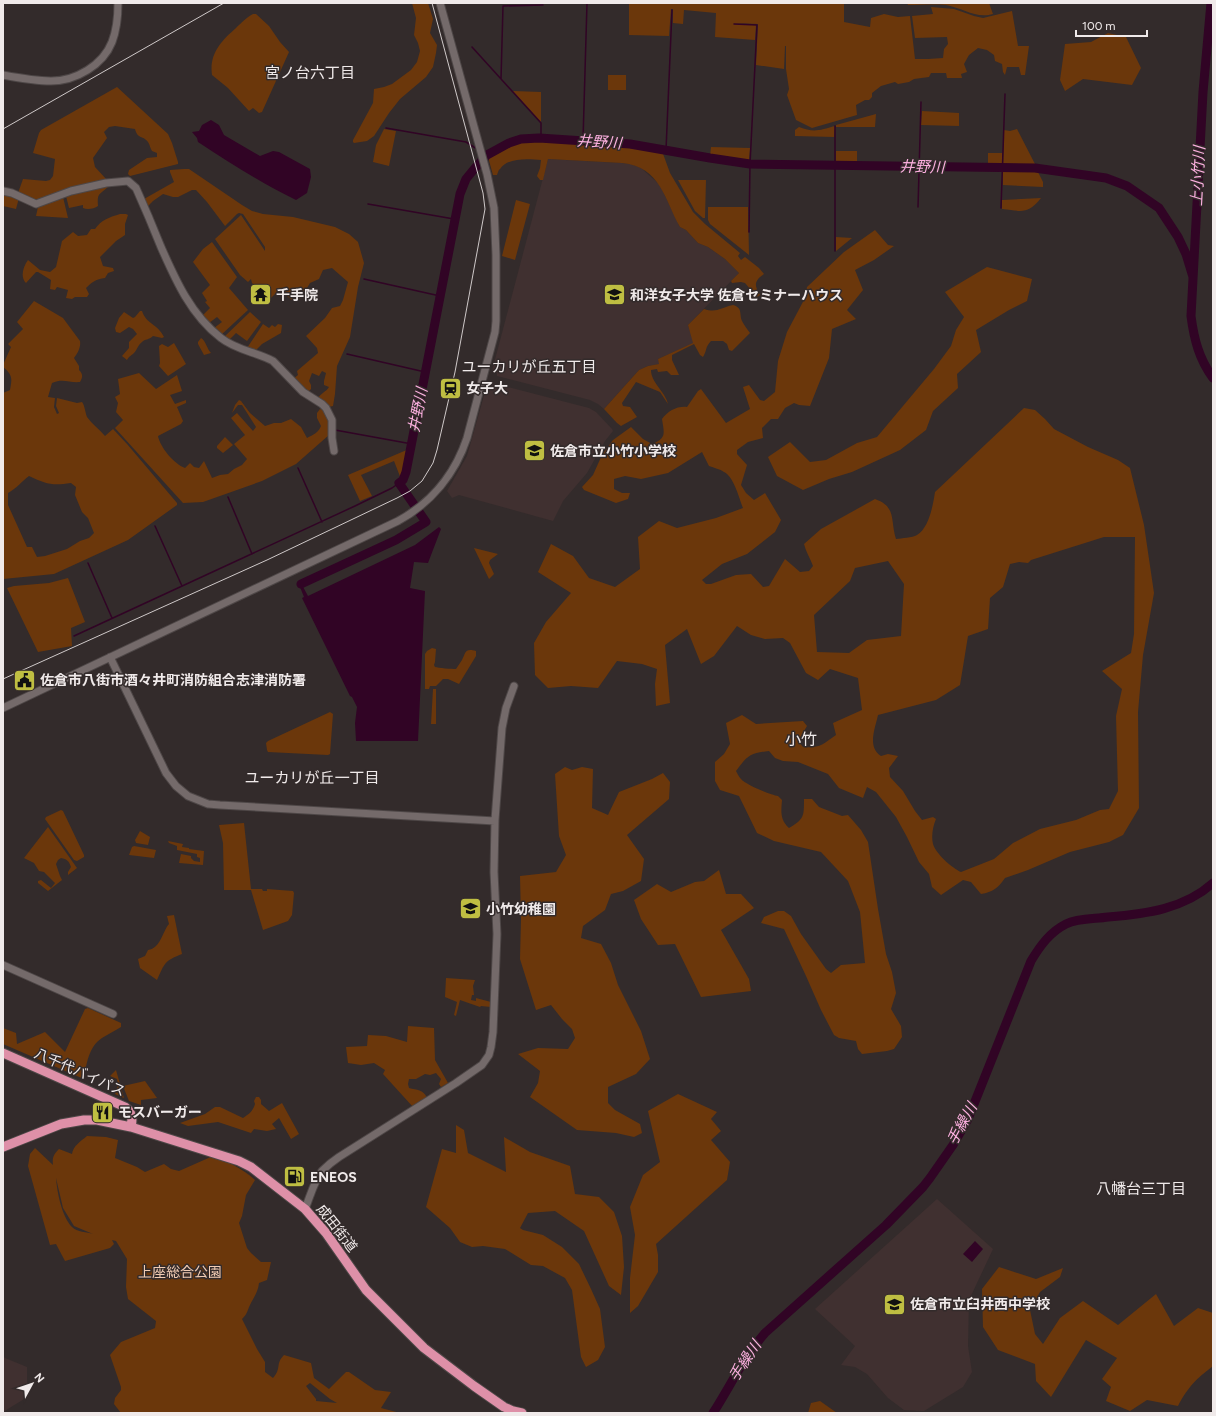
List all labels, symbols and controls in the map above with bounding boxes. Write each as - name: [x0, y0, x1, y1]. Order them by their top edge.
- scale bar: [1076, 12, 1147, 38]
- text: 100 m: [1082, 19, 1116, 33]
- district label: 宮ノ台六丁目: [265, 64, 355, 82]
- water label: 井野川: [576, 131, 624, 153]
- water label: 上小竹川: [1187, 144, 1209, 206]
- water label: 井野川: [899, 158, 947, 176]
- temple icon: 千手院: [247, 282, 273, 308]
- school or university icon: 和洋女子大学 佐倉セミナーハウス: [602, 282, 628, 308]
- place label: 千手院: [276, 287, 318, 304]
- place label: 和洋女子大学 佐倉セミナーハウス: [630, 287, 843, 304]
- district label: ユーカリが丘五丁目: [461, 358, 597, 376]
- station icon: 女子大: [438, 375, 464, 401]
- place label: 女子大: [466, 380, 508, 397]
- water label: 井野川: [405, 384, 432, 434]
- school or university icon: 佐倉市立小竹小学校: [521, 438, 547, 464]
- place label: 佐倉市立小竹小学校: [550, 443, 676, 460]
- public building icon: 佐倉市八街市酒々井町消防組合志津消防署: [11, 667, 37, 693]
- place label: 佐倉市八街市酒々井町消防組合志津消防署: [40, 672, 306, 689]
- district label: 小竹: [785, 730, 817, 749]
- district label: ユーカリが丘一丁目: [244, 769, 380, 787]
- school or university icon: 小竹幼稚園: [457, 896, 483, 922]
- place label: 小竹幼稚園: [486, 901, 556, 918]
- street label: 八千代バイパス: [32, 1045, 128, 1100]
- water label: 手繰川: [943, 1098, 982, 1148]
- restaurant icon: モスバーガー: [90, 1099, 116, 1125]
- place label: モスバーガー: [118, 1104, 202, 1121]
- fuel station icon: ENEOS: [282, 1164, 308, 1190]
- place label: ENEOS: [310, 1169, 357, 1186]
- district label: 八幡台三丁目: [1096, 1180, 1186, 1198]
- street label: 成田街道: [313, 1201, 361, 1256]
- park label: 上座総合公園: [138, 1264, 222, 1281]
- school or university icon: 佐倉市立臼井西中学校: [881, 1291, 907, 1317]
- place label: 佐倉市立臼井西中学校: [910, 1296, 1050, 1313]
- water label: 手繰川: [725, 1336, 766, 1385]
- north arrow: [12, 1364, 52, 1404]
- text: N: [32, 1370, 47, 1385]

